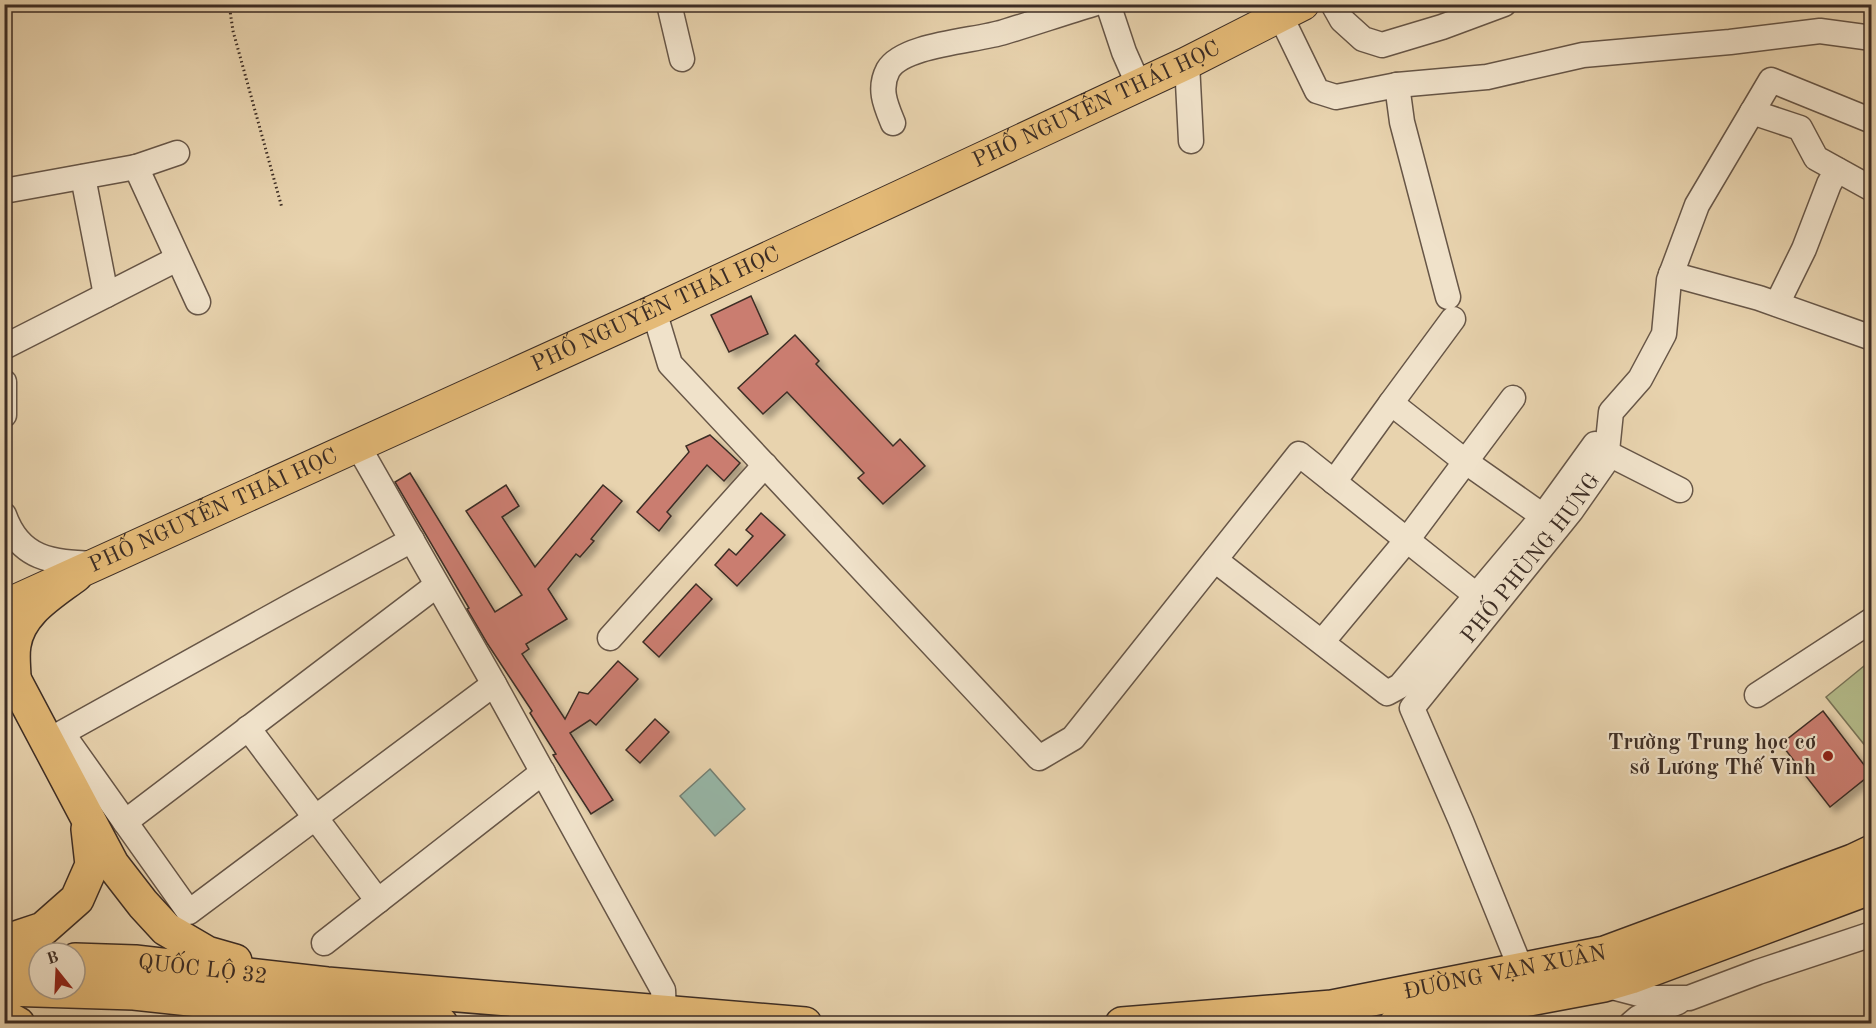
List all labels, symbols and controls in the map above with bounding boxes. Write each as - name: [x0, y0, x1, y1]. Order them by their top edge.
- street label: PHỐ NGUYỄN THÁI HỌC: [969, 37, 1224, 172]
- street label: PHỐ NGUYỄN THÁI HỌC: [528, 243, 783, 376]
- street label: PHỐ NGUYỄN THÁI HỌC: [86, 445, 341, 577]
- street label: PHỐ PHÙNG HƯNG: [1458, 469, 1605, 648]
- place label: Trường Trung học cơ sở Lương Thế Vinh: [1608, 732, 1816, 779]
- marker: Trường Trung học cơ sở Lương Thế Vinh: [1821, 749, 1835, 763]
- north arrow: [27, 941, 87, 1001]
- street label: ĐƯỜNG VẠN XUÂN: [1402, 942, 1608, 1004]
- text: B: [45, 949, 61, 968]
- street label: QUỐC LỘ 32: [137, 949, 268, 988]

